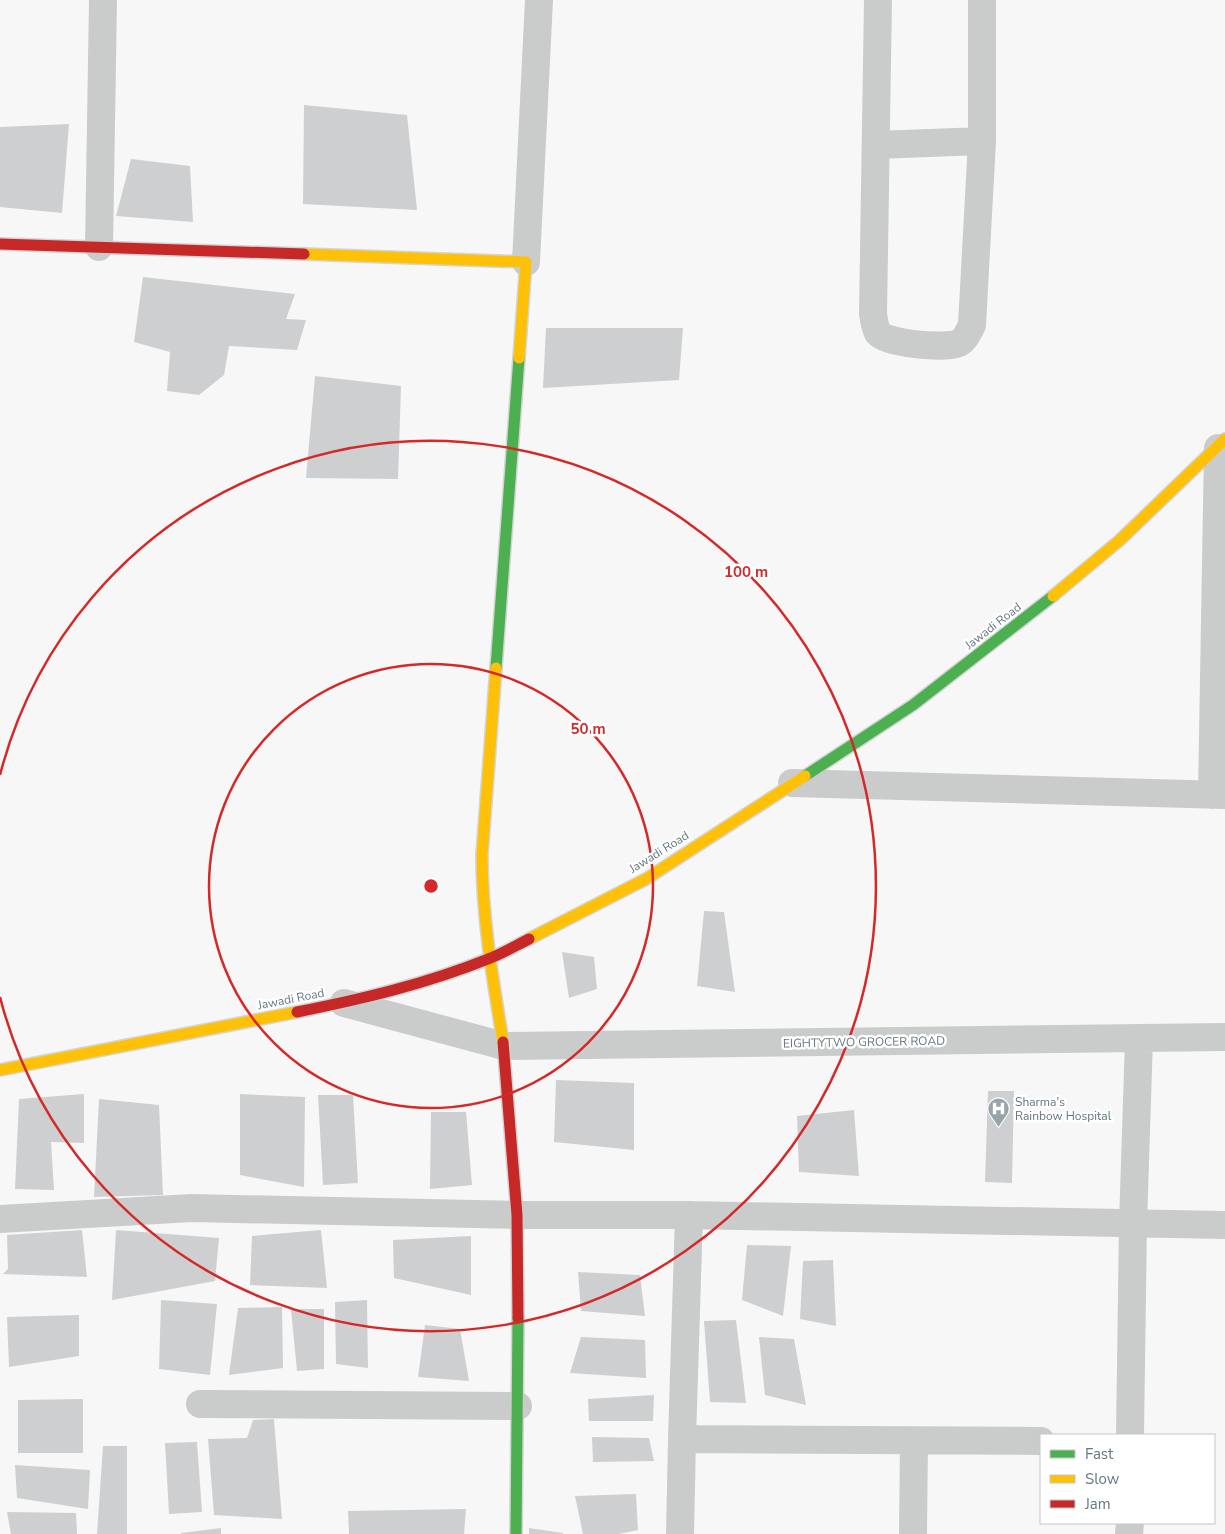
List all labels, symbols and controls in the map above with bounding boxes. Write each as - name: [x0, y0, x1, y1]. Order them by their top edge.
- text: 100 m: [724, 562, 768, 582]
- street label: Jawadi Road: [961, 599, 1024, 654]
- text: 50 m: [570, 719, 606, 739]
- street label: Jawadi Road: [625, 827, 692, 877]
- centre of rings: [422, 877, 440, 895]
- street label: Jawadi Road: [255, 985, 326, 1013]
- street label: EIGHTYTWO GROCER ROAD: [783, 1033, 945, 1051]
- place label: Sharma's Rainbow Hospital: [1015, 1094, 1112, 1124]
- hospital icon: Sharma's Rainbow Hospital: [987, 1097, 1011, 1128]
- legend: [1040, 1434, 1215, 1524]
- text: Fast: [1085, 1444, 1114, 1464]
- text: Slow: [1085, 1469, 1120, 1489]
- text: Jam: [1084, 1494, 1111, 1514]

